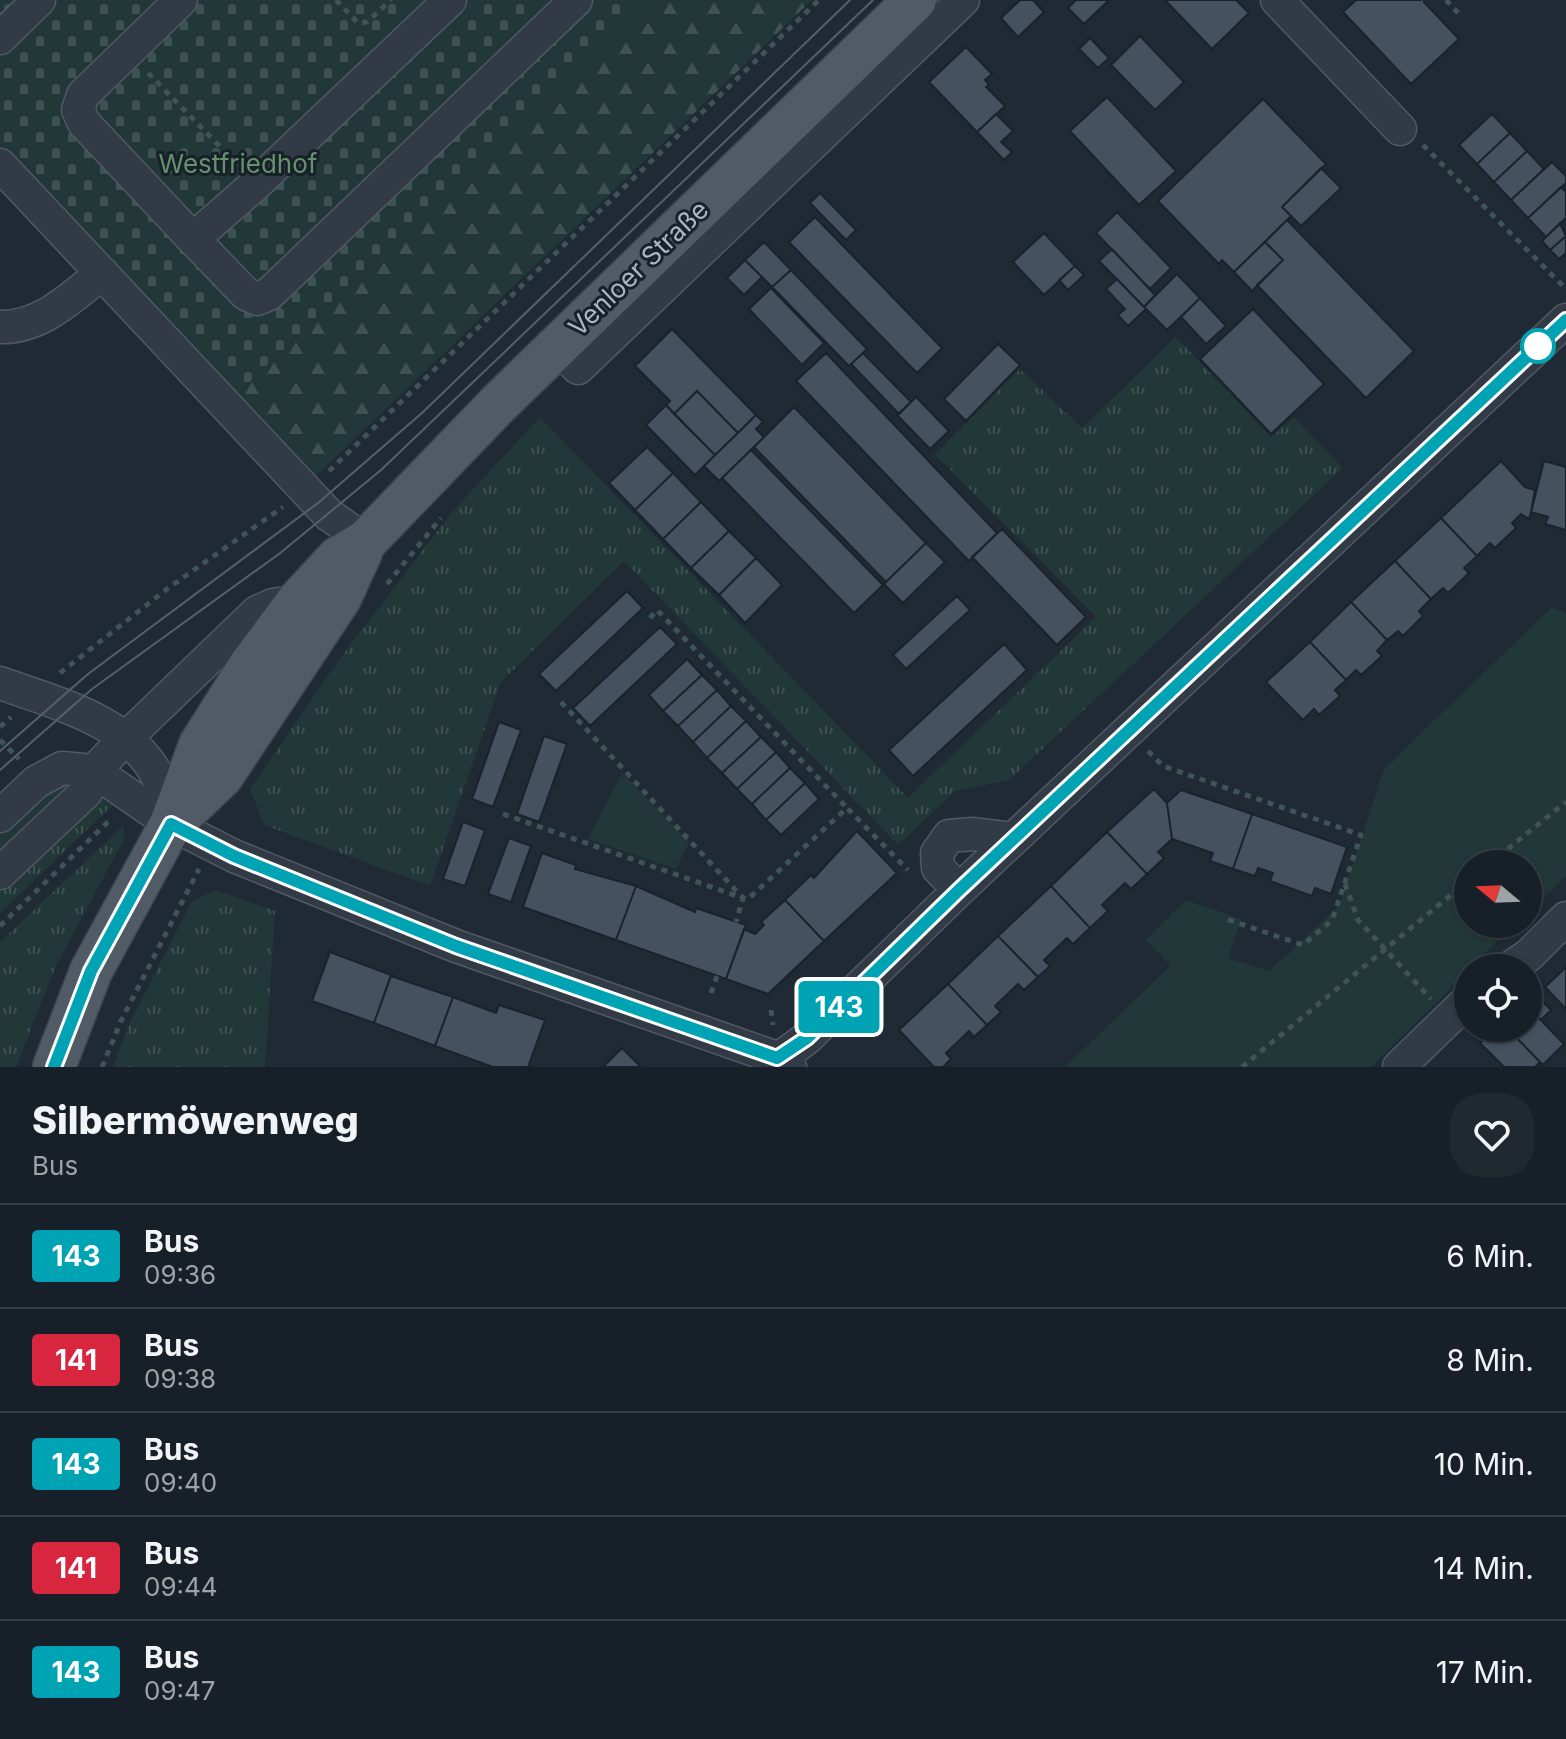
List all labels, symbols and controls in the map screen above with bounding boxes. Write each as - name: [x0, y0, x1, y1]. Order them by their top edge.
- park label: Westfriedhof: [159, 148, 318, 179]
- street label: Venloer Straße: [562, 194, 714, 342]
- unlabelled marker: [1521, 329, 1555, 363]
- north arrow: [1454, 850, 1542, 938]
- map controls: [1454, 850, 1542, 1042]
- button: locate: [1454, 954, 1542, 1042]
- line badge: 143: [793, 981, 885, 1033]
- text: 143: [814, 990, 864, 1024]
- button: heart: [1450, 1093, 1534, 1177]
- text: Silbermöwenweg: [32, 1097, 359, 1143]
- text: Bus: [32, 1150, 78, 1181]
- text: Bus: [144, 1223, 199, 1259]
- text: 6 Min.: [1446, 1238, 1534, 1274]
- text: 143: [51, 1239, 101, 1273]
- text: 09:36: [144, 1259, 216, 1290]
- text: Bus: [144, 1327, 199, 1363]
- text: 8 Min.: [1446, 1342, 1534, 1378]
- text: 141: [55, 1343, 97, 1377]
- text: 09:38: [144, 1363, 216, 1394]
- text: Bus: [144, 1431, 199, 1467]
- text: 10 Min.: [1434, 1446, 1534, 1482]
- text: 143: [51, 1447, 101, 1481]
- text: 09:40: [144, 1467, 217, 1498]
- text: Bus: [144, 1535, 199, 1571]
- text: 14 Min.: [1433, 1550, 1534, 1586]
- text: 141: [55, 1551, 97, 1585]
- text: 09:44: [144, 1571, 218, 1602]
- text: Bus: [144, 1639, 199, 1675]
- text: 17 Min.: [1436, 1654, 1534, 1690]
- text: 143: [51, 1655, 101, 1689]
- text: 09:47: [144, 1675, 216, 1706]

